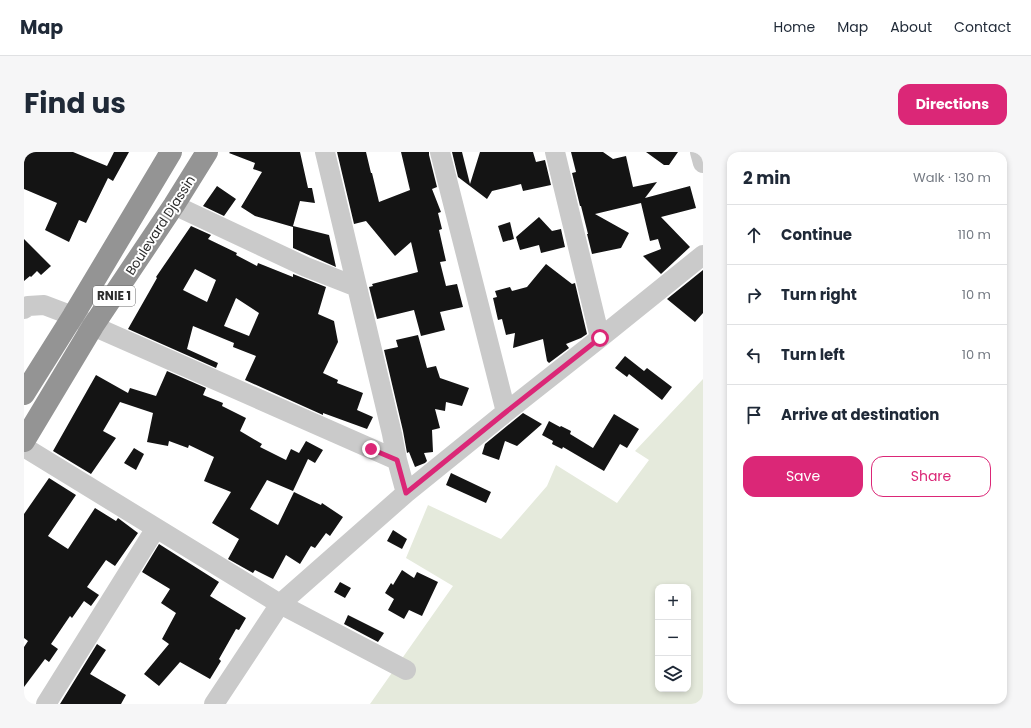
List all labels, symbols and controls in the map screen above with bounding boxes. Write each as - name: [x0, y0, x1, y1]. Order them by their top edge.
- text: Map: [20, 14, 63, 41]
- text: Home: [773, 17, 815, 37]
- text: Map: [837, 17, 868, 37]
- text: About: [890, 17, 932, 37]
- text: Contact: [954, 17, 1011, 37]
- text: Find us: [24, 84, 126, 123]
- button: Directions: [898, 84, 1007, 125]
- text: 2 min: [743, 166, 791, 190]
- text: Walk · 130 m: [913, 168, 991, 187]
- street label: Boulevard Djassin: [121, 172, 200, 279]
- icon: ahead: [743, 224, 765, 246]
- text: Continue: [781, 224, 852, 245]
- text: 110 m: [958, 225, 991, 244]
- icon: right: [743, 284, 765, 306]
- text: Turn right: [781, 284, 857, 305]
- text: 10 m: [962, 285, 991, 304]
- road number: RNIE 1: [93, 286, 135, 306]
- route start: [591, 329, 609, 347]
- icon: left: [743, 344, 765, 366]
- text: Turn left: [781, 344, 845, 365]
- text: 10 m: [962, 345, 991, 364]
- icon: arrive: [743, 404, 765, 426]
- text: Arrive at destination: [781, 404, 939, 425]
- route end: [362, 440, 380, 458]
- button: Save: [743, 456, 863, 497]
- button: Share: [871, 456, 991, 497]
- map controls: [655, 584, 691, 692]
- button: +: [655, 584, 691, 620]
- button: −: [655, 620, 691, 656]
- button: layers: [655, 656, 691, 692]

